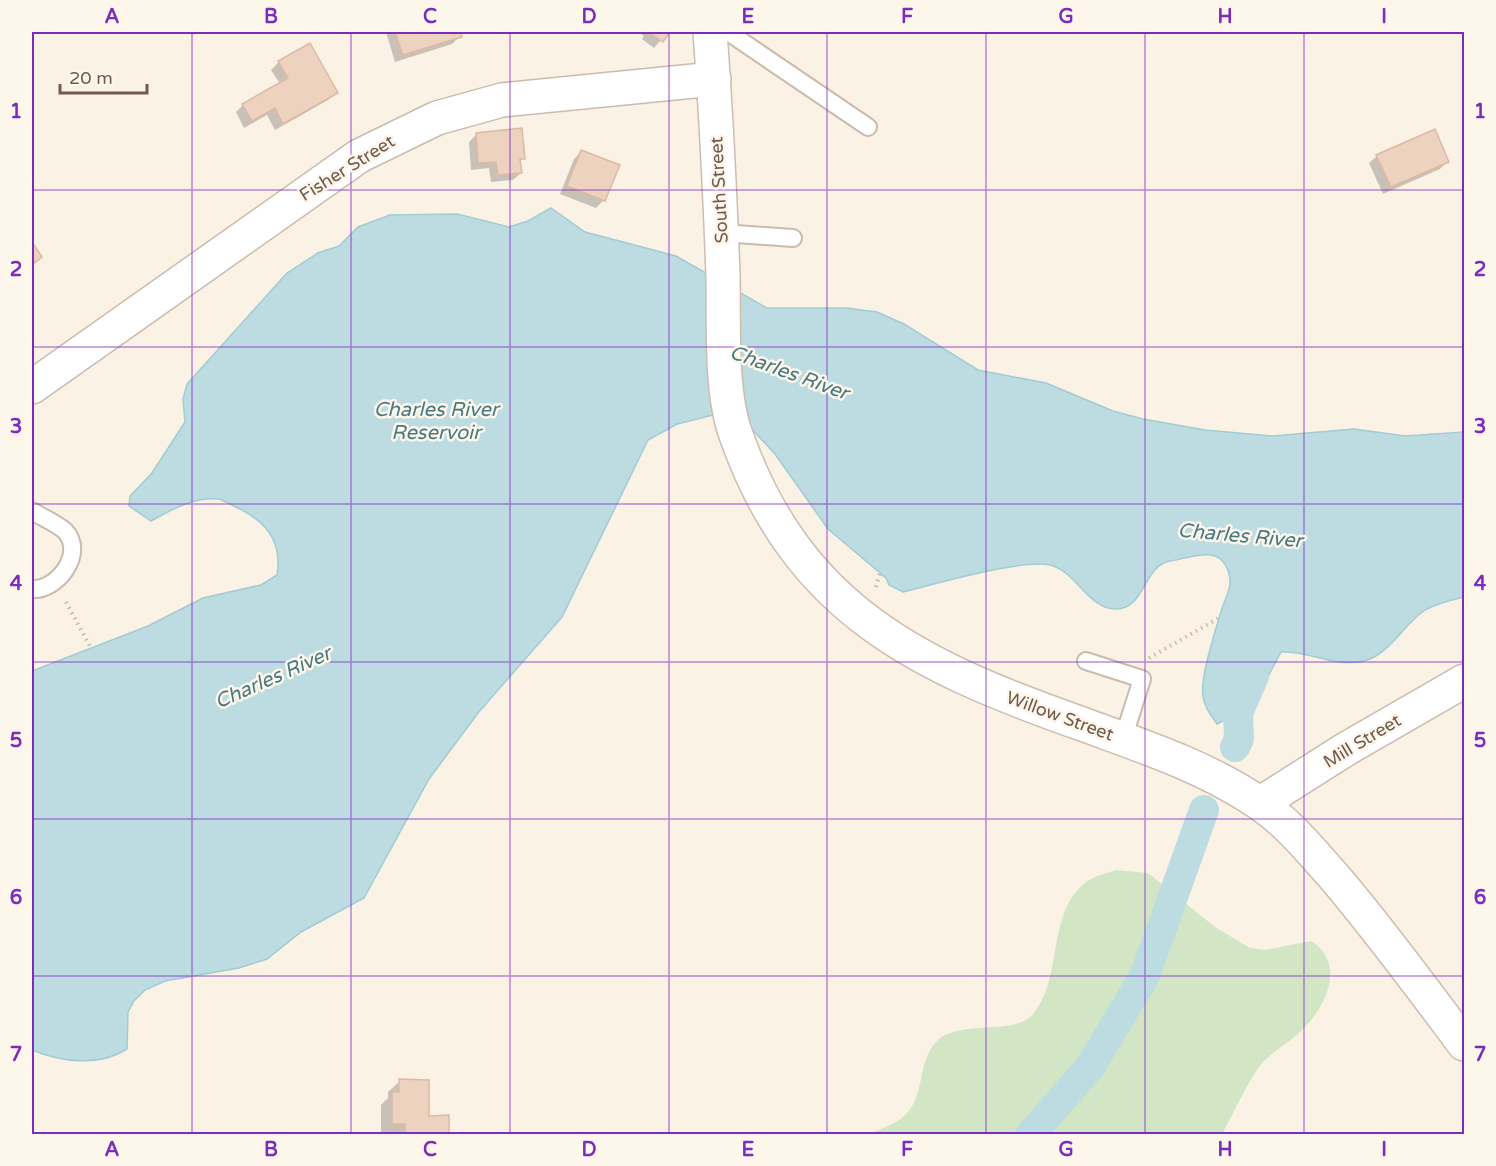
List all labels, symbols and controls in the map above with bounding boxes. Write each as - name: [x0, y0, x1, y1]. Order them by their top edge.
- text: A: [105, 5, 120, 29]
- text: B: [264, 5, 278, 29]
- text: C: [423, 5, 437, 29]
- text: D: [581, 5, 597, 29]
- text: E: [742, 5, 755, 29]
- text: F: [901, 5, 913, 29]
- text: G: [1058, 5, 1074, 29]
- text: H: [1217, 5, 1233, 29]
- text: I: [1381, 5, 1387, 29]
- scale bar: [60, 57, 147, 95]
- text: 20 m: [69, 67, 113, 89]
- text: 1: [10, 100, 22, 124]
- text: 1: [1474, 100, 1486, 124]
- street label: Fisher Street: [295, 130, 399, 206]
- street label: South Street: [705, 136, 733, 244]
- text: 2: [10, 258, 22, 282]
- text: 2: [1474, 258, 1486, 282]
- water label: Charles River: [726, 340, 854, 406]
- water label: Charles River Reservoir: [374, 398, 501, 445]
- text: 3: [10, 415, 22, 439]
- text: 3: [1474, 415, 1486, 439]
- water label: Charles River: [1177, 519, 1306, 554]
- text: 4: [10, 572, 23, 596]
- text: 4: [1474, 572, 1487, 596]
- water label: Charles River: [211, 641, 337, 714]
- street label: Willow Street: [1003, 686, 1117, 746]
- street label: Mill Street: [1319, 709, 1405, 773]
- text: 5: [10, 729, 22, 753]
- text: 5: [1474, 729, 1486, 753]
- text: 6: [10, 886, 22, 910]
- text: 6: [1474, 886, 1486, 910]
- text: 7: [10, 1043, 22, 1067]
- text: 7: [1474, 1043, 1486, 1067]
- text: A: [105, 1138, 120, 1162]
- text: B: [264, 1138, 278, 1162]
- text: C: [423, 1138, 437, 1162]
- text: D: [581, 1138, 597, 1162]
- text: E: [742, 1138, 755, 1162]
- text: F: [901, 1138, 913, 1162]
- text: G: [1058, 1138, 1074, 1162]
- text: H: [1217, 1138, 1233, 1162]
- text: I: [1381, 1138, 1387, 1162]

